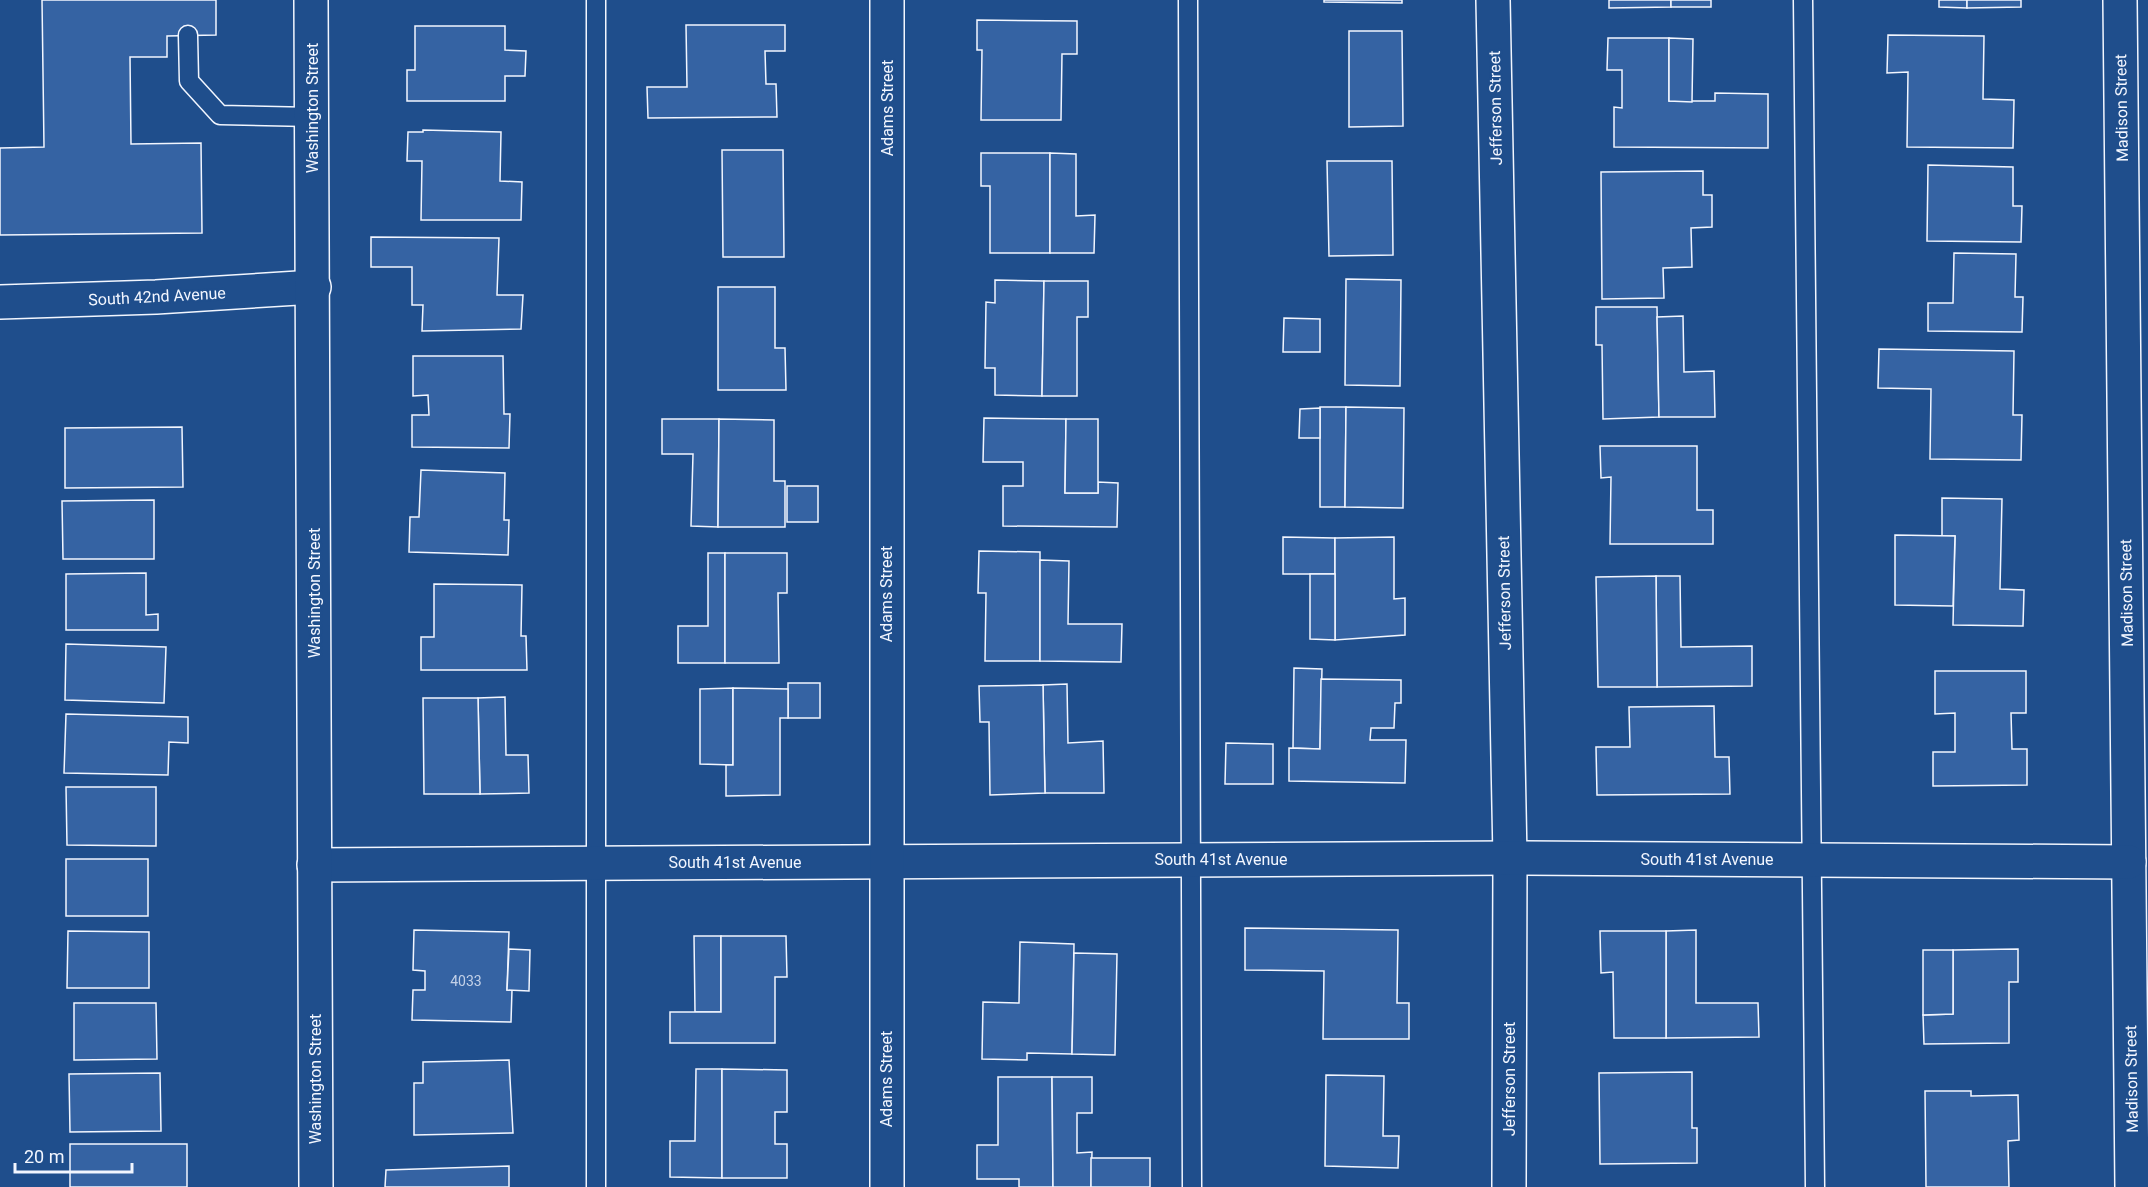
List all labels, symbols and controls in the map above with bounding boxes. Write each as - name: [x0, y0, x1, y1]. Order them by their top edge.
- street label: Washington Street: [303, 43, 322, 173]
- street label: Jefferson Street: [1485, 51, 1506, 165]
- street label: Madison Street: [2111, 54, 2132, 162]
- street label: Adams Street: [878, 60, 897, 156]
- street label: South 42nd Avenue: [88, 283, 226, 310]
- street label: Washington Street: [305, 528, 324, 658]
- street label: Jefferson Street: [1494, 536, 1515, 650]
- street label: Madison Street: [2116, 539, 2137, 647]
- street label: Adams Street: [877, 546, 896, 642]
- street label: South 41st Avenue: [1154, 850, 1288, 869]
- street label: South 41st Avenue: [1640, 850, 1774, 869]
- street label: South 41st Avenue: [668, 853, 802, 872]
- house number: 4033: [450, 973, 482, 989]
- street label: Washington Street: [306, 1014, 325, 1144]
- street label: Jefferson Street: [1500, 1022, 1519, 1136]
- street label: Madison Street: [2121, 1025, 2142, 1133]
- street label: Adams Street: [877, 1031, 896, 1127]
- scale bar: [15, 1136, 132, 1174]
- text: 20 m: [24, 1146, 64, 1167]

